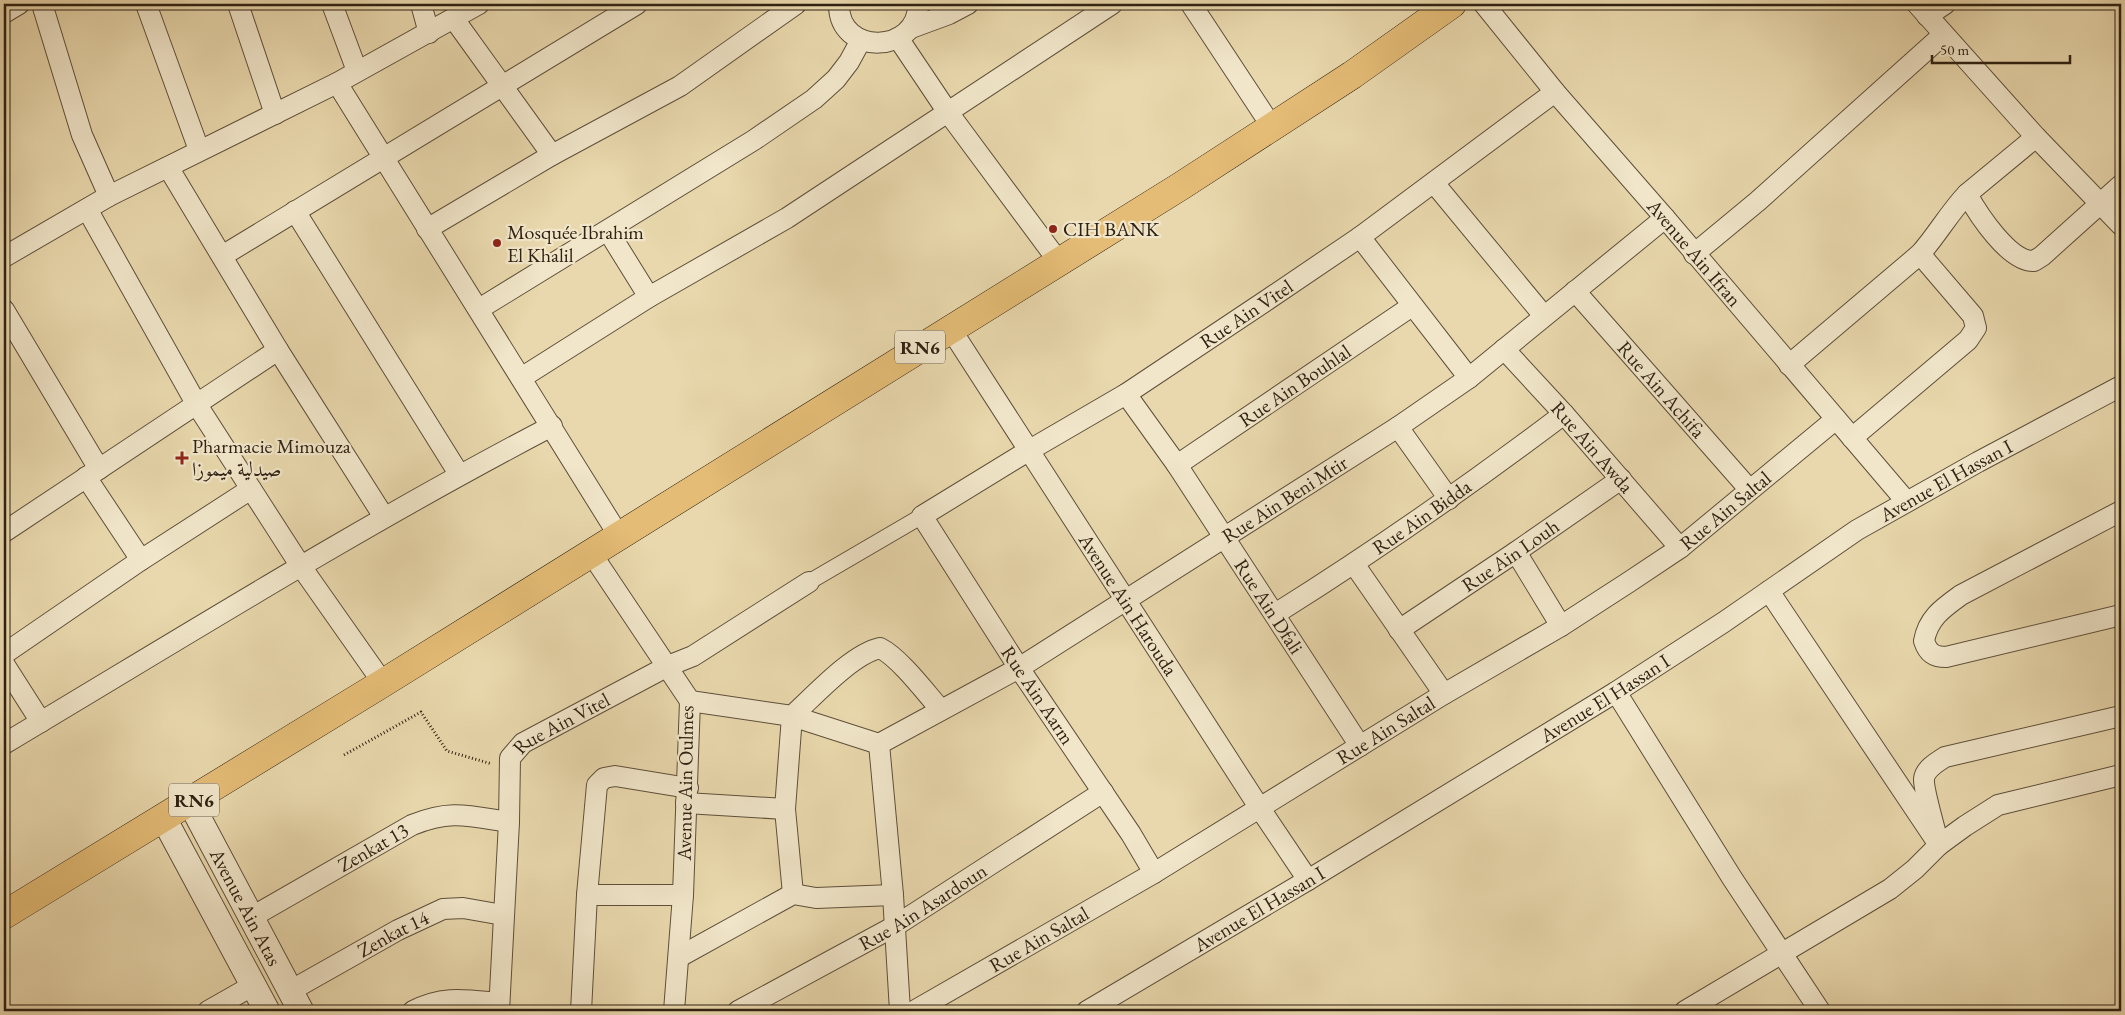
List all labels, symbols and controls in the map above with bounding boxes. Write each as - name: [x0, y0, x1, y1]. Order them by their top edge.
- scale bar: [1932, 32, 2070, 64]
- text: 50 m: [1940, 40, 1969, 59]
- street label: Avenue Ain Ifran: [1641, 193, 1748, 312]
- place label: CIH BANK: [1063, 216, 1160, 242]
- place label: Mosquée Ibrahim El Khalil: [507, 219, 644, 268]
- marker: CIH BANK: [1047, 223, 1059, 235]
- marker: Mosquée Ibrahim El Khalil: [491, 237, 503, 249]
- street label: Rue Ain Vitel: [1195, 273, 1298, 354]
- road number: RN6: [895, 331, 945, 364]
- street label: Rue Ain Achifa: [1612, 335, 1711, 443]
- street label: Rue Ain Bouhlal: [1233, 338, 1356, 433]
- street label: Rue Ain Awda: [1545, 395, 1640, 498]
- place label: Pharmacie Mimouza صيدلية ميموزا: [192, 433, 351, 482]
- street label: Avenue El Hassan I: [1874, 433, 2017, 528]
- street label: Rue Ain Beni Mtir: [1217, 449, 1353, 549]
- marker: Pharmacie Mimouza صيدلية ميموزا: [176, 452, 188, 464]
- street label: Rue Ain Saltal: [1674, 465, 1777, 556]
- street label: Rue Ain Bidda: [1367, 473, 1476, 560]
- street label: Rue Ain Louh: [1457, 513, 1564, 598]
- street label: Avenue Ain Harouda: [1072, 528, 1184, 681]
- street label: Rue Ain Dfali: [1228, 554, 1310, 659]
- street label: Rue Ain Aarm: [995, 640, 1081, 750]
- street label: Avenue El Hassan I: [1534, 648, 1675, 749]
- street label: Rue Ain Vitel: [506, 686, 614, 759]
- street label: Rue Ain Saltal: [1331, 690, 1440, 770]
- street label: Avenue Ain Oulmes: [671, 705, 699, 862]
- road number: RN6: [169, 784, 219, 816]
- street label: Zenkat 13: [333, 817, 413, 878]
- street label: Avenue Ain Atas: [204, 843, 288, 970]
- street label: Rue Ain Asardoun: [854, 857, 992, 956]
- street label: Avenue El Hassan I: [1188, 860, 1330, 958]
- street label: Rue Ain Saltal: [984, 900, 1094, 978]
- street label: Zenkat 14: [353, 904, 433, 963]

